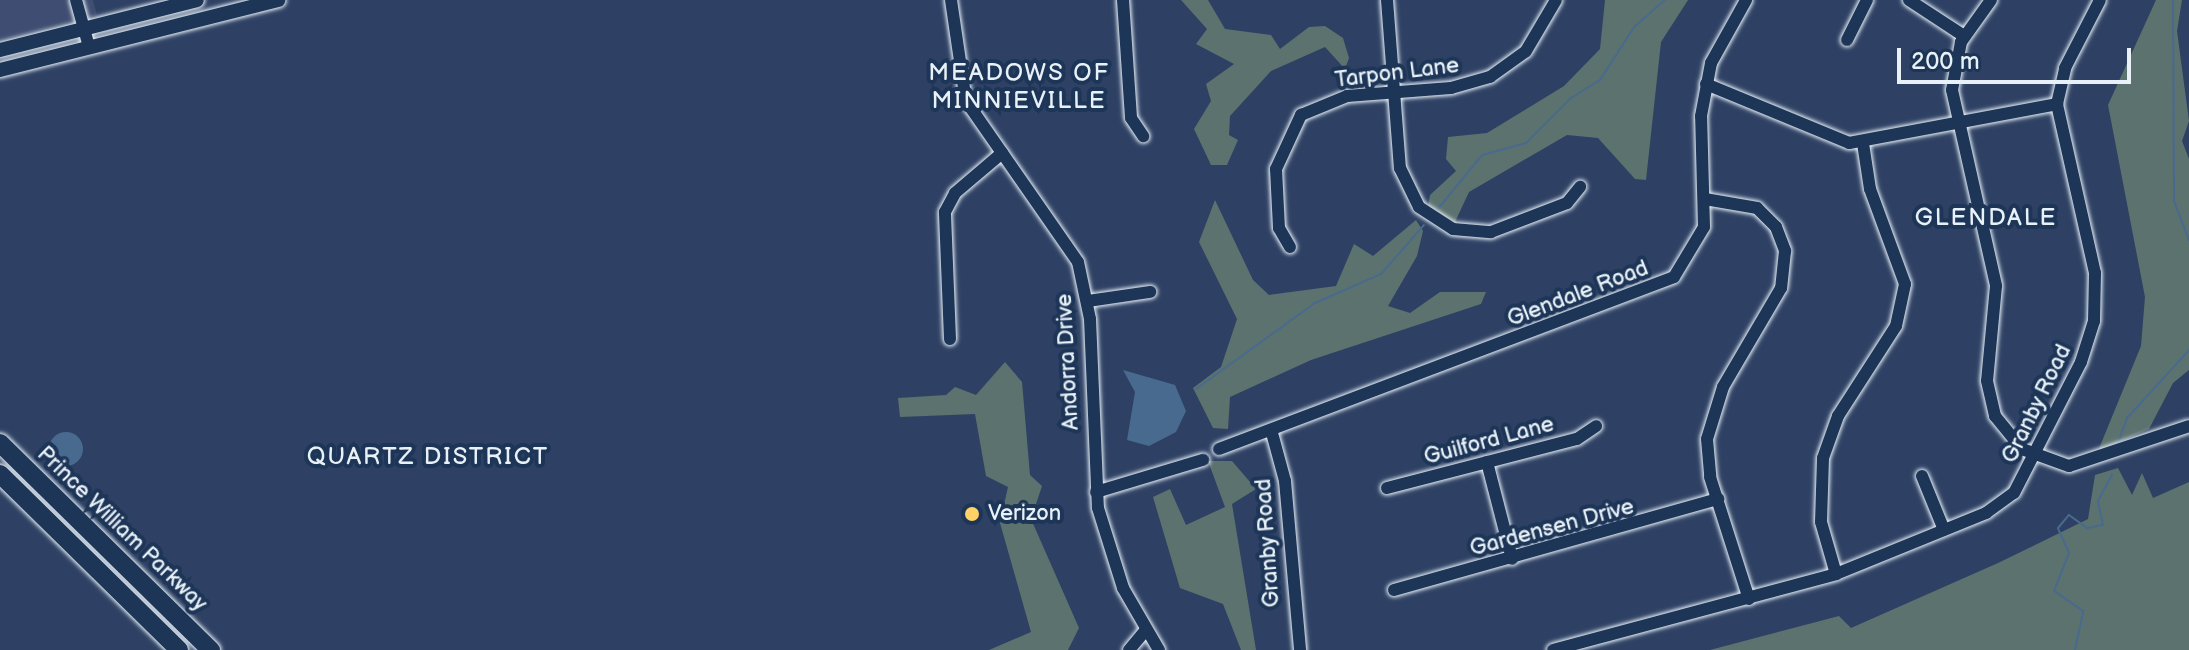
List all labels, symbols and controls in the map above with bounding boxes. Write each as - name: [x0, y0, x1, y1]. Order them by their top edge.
- scale bar: [1901, 32, 2135, 82]
- text: 200 m: [1911, 47, 1980, 76]
- street label: Tarpon Lane: [1333, 52, 1461, 94]
- district label: MEADOWS OF MINNIEVILLE: [928, 59, 1110, 115]
- district label: GLENDALE: [1915, 204, 2057, 232]
- street label: Glendale Road: [1504, 255, 1652, 333]
- street label: Andorra Drive: [1051, 293, 1085, 431]
- street label: Granby Road: [1997, 340, 2077, 468]
- street label: Guilford Lane: [1421, 411, 1557, 471]
- street label: Prince William Parkway: [31, 441, 213, 617]
- district label: QUARTZ DISTRICT: [307, 443, 549, 471]
- street label: Granby Road: [1250, 477, 1286, 609]
- street label: Gardensen Drive: [1467, 493, 1637, 563]
- place label: Verizon: [988, 501, 1061, 527]
- marker: Verizon: [963, 505, 981, 523]

